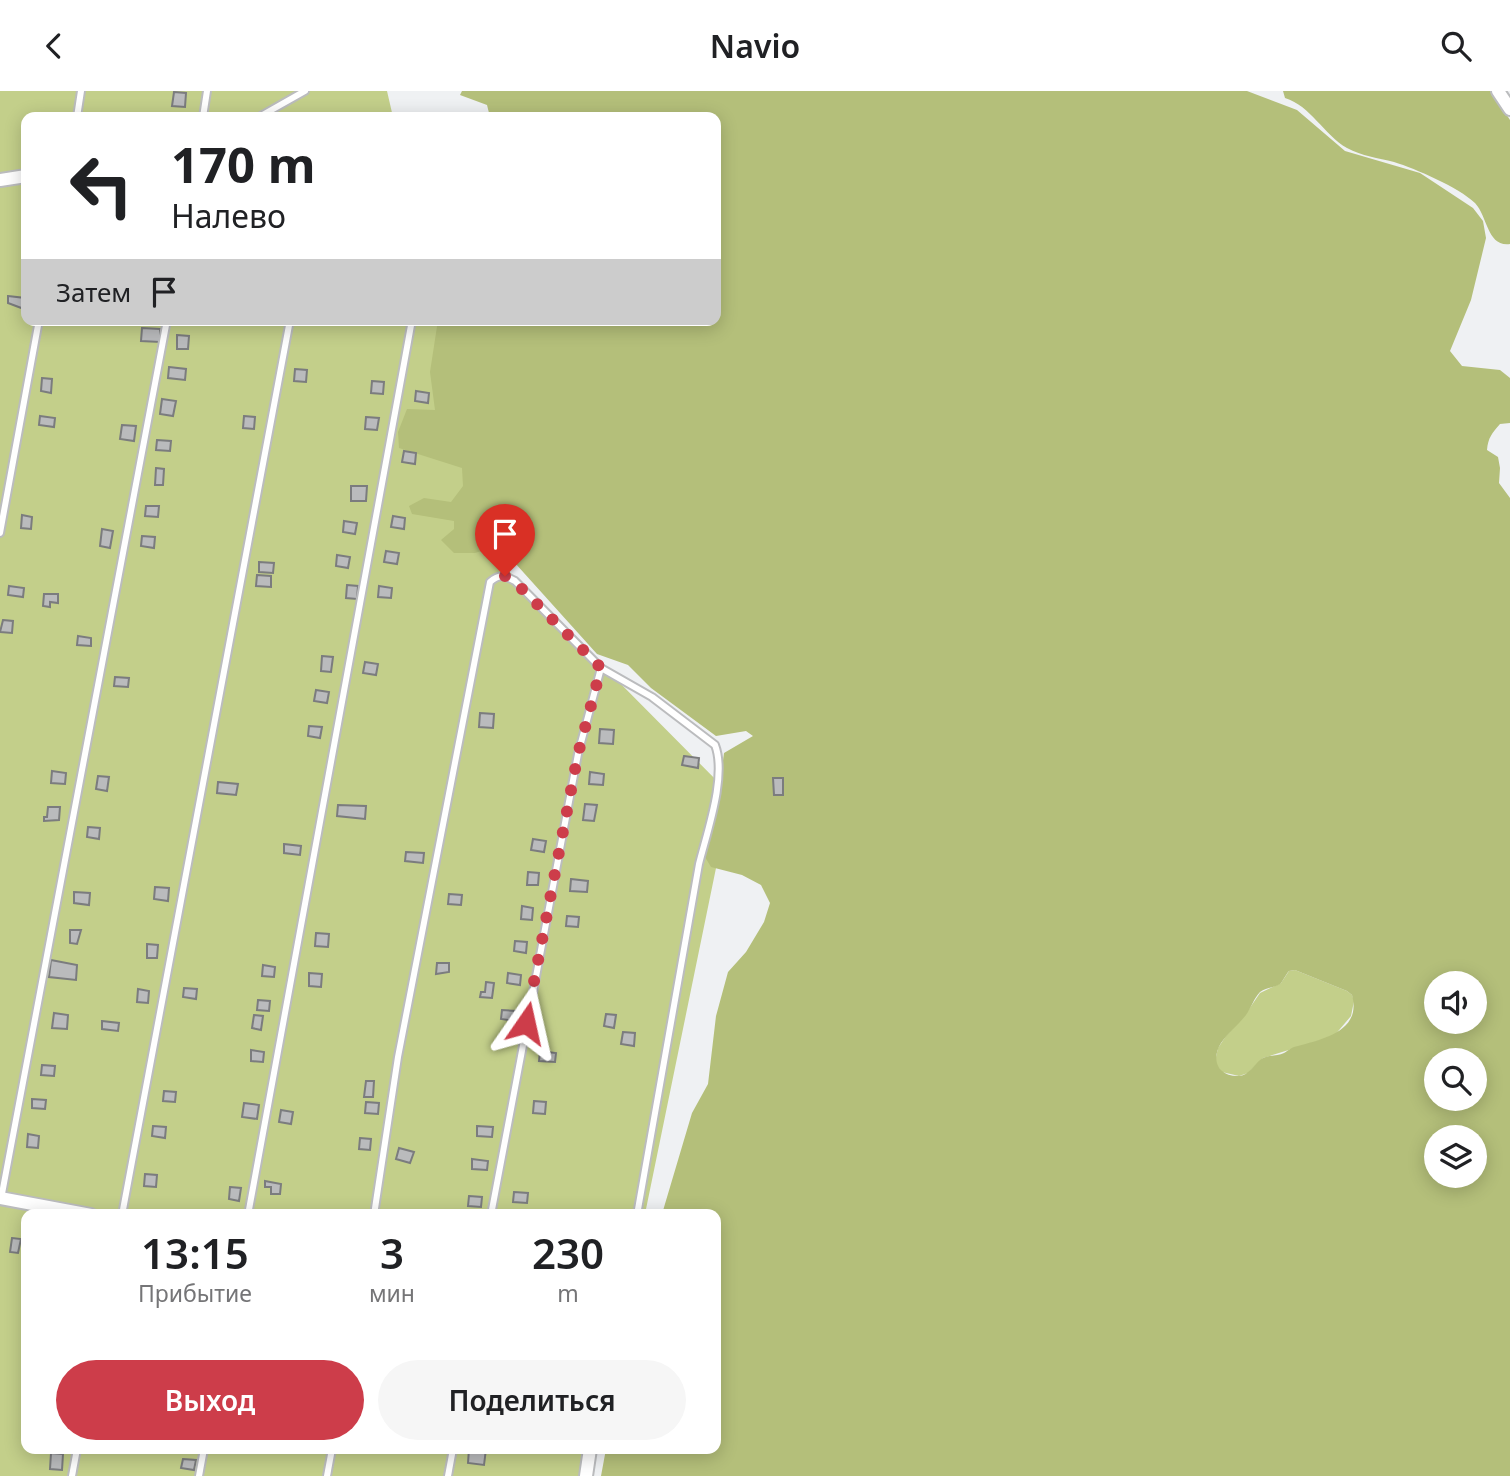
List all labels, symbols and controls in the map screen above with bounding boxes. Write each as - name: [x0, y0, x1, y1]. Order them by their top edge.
- text: Navio: [710, 24, 800, 67]
- icon: back: [35, 27, 73, 65]
- icon: search: [1437, 27, 1475, 65]
- text: 170 m: [171, 131, 316, 197]
- icon: left: [56, 140, 147, 231]
- text: Налево: [171, 194, 286, 237]
- icon: arrive: [145, 273, 183, 311]
- text: Затем: [56, 274, 131, 310]
- pin: [475, 504, 535, 576]
- icon: arrive: [486, 515, 524, 553]
- map controls: [1424, 971, 1487, 1188]
- button: sound: [1424, 971, 1487, 1034]
- position arrow: [489, 986, 563, 1060]
- button: search: [1424, 1048, 1487, 1111]
- button: layers: [1424, 1125, 1487, 1188]
- text: 13:15: [141, 1224, 249, 1281]
- text: 3: [380, 1224, 404, 1281]
- text: 230: [532, 1224, 604, 1281]
- text: Прибытие: [138, 1277, 252, 1309]
- text: мин: [369, 1277, 415, 1309]
- text: m: [557, 1277, 579, 1309]
- button: Выход: [56, 1360, 364, 1440]
- button: Поделиться: [378, 1360, 686, 1440]

